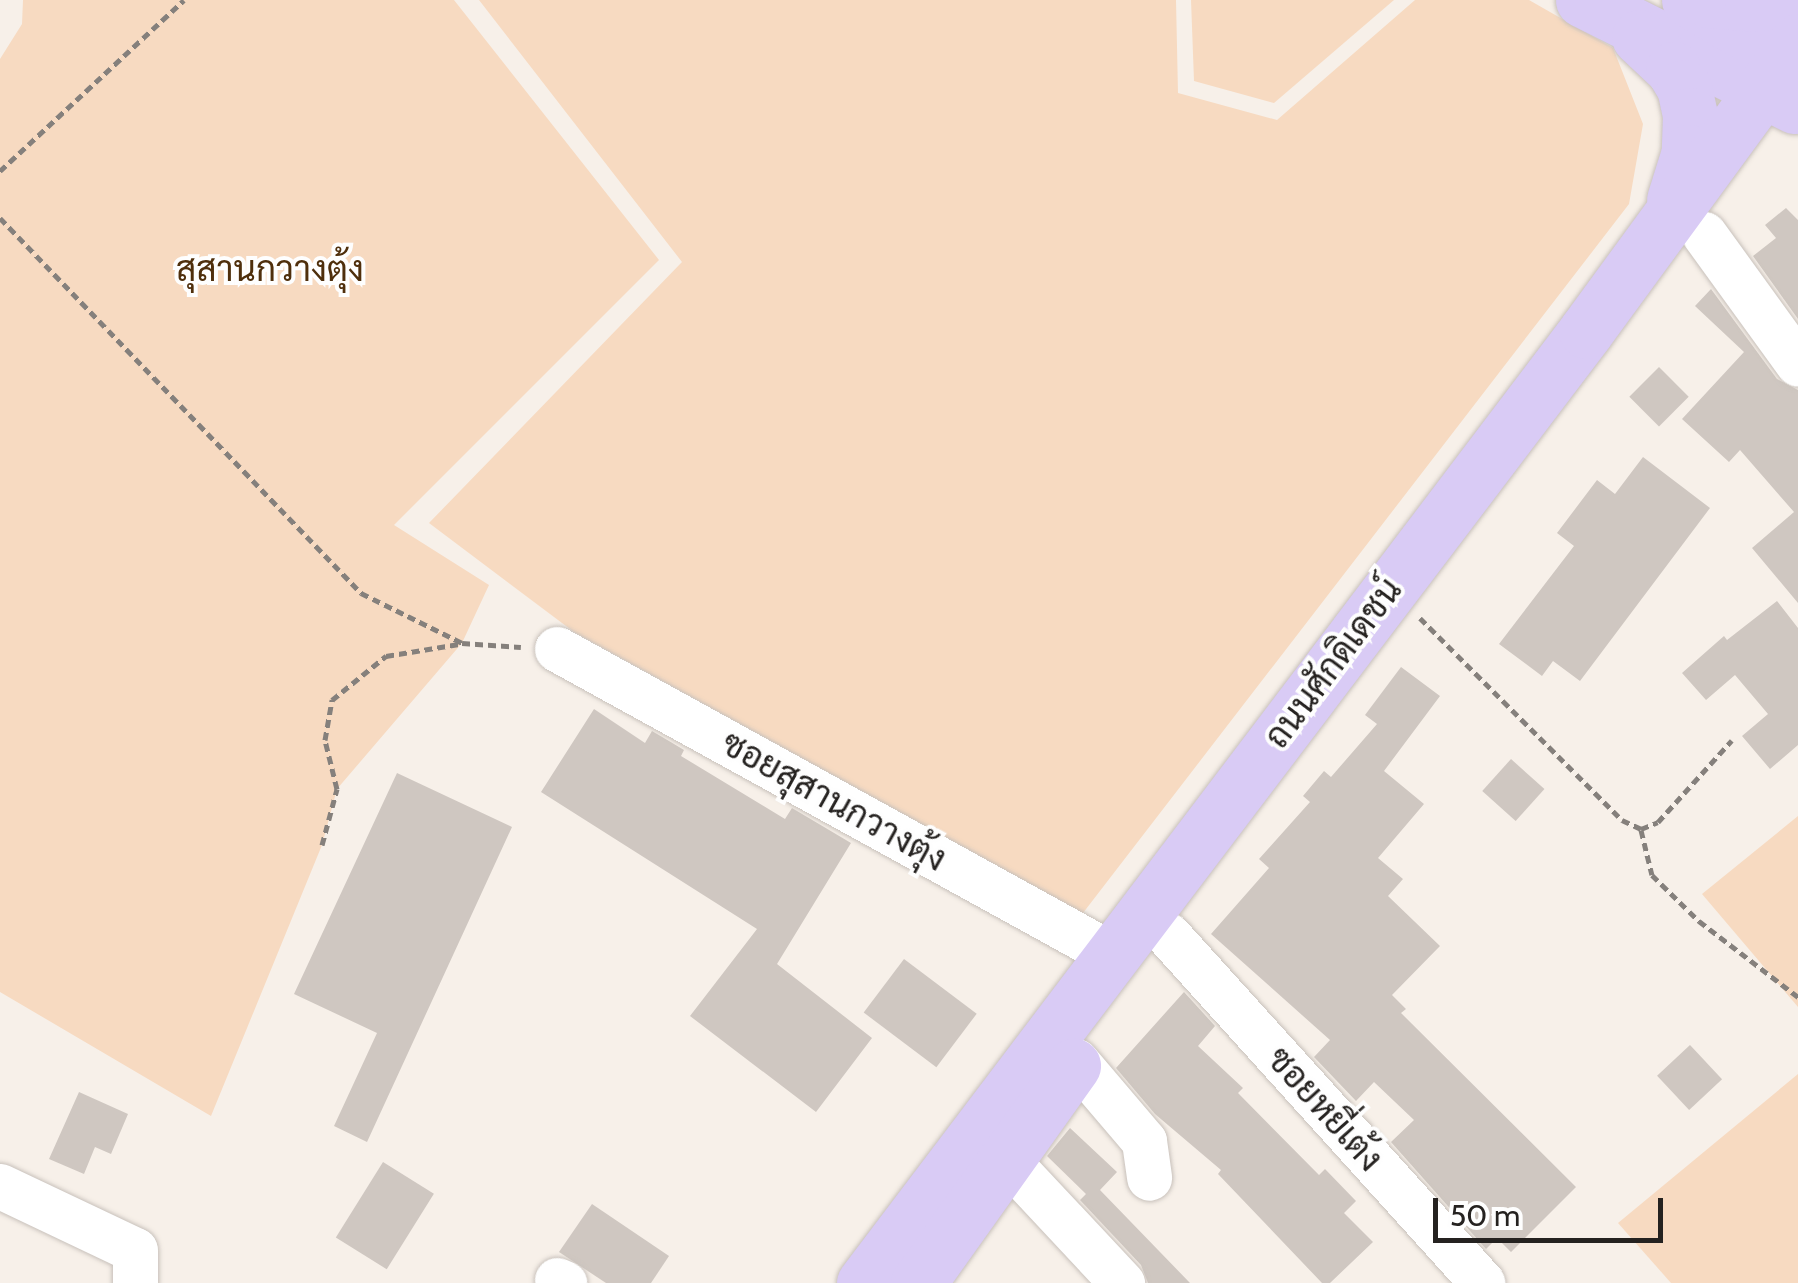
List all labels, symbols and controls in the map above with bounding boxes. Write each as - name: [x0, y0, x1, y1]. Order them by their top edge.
- park label: สุสานกวางตุ้ง: [176, 248, 364, 290]
- street label: ถนนศักดิเดชน์: [1255, 570, 1411, 756]
- street label: ซอยสุสานกวางตุ้ง: [714, 722, 954, 880]
- street label: ซอยหยี่เต้ง: [1258, 1038, 1392, 1180]
- scale bar: [1438, 1178, 1668, 1240]
- text: 50 m: [1450, 1197, 1520, 1234]

